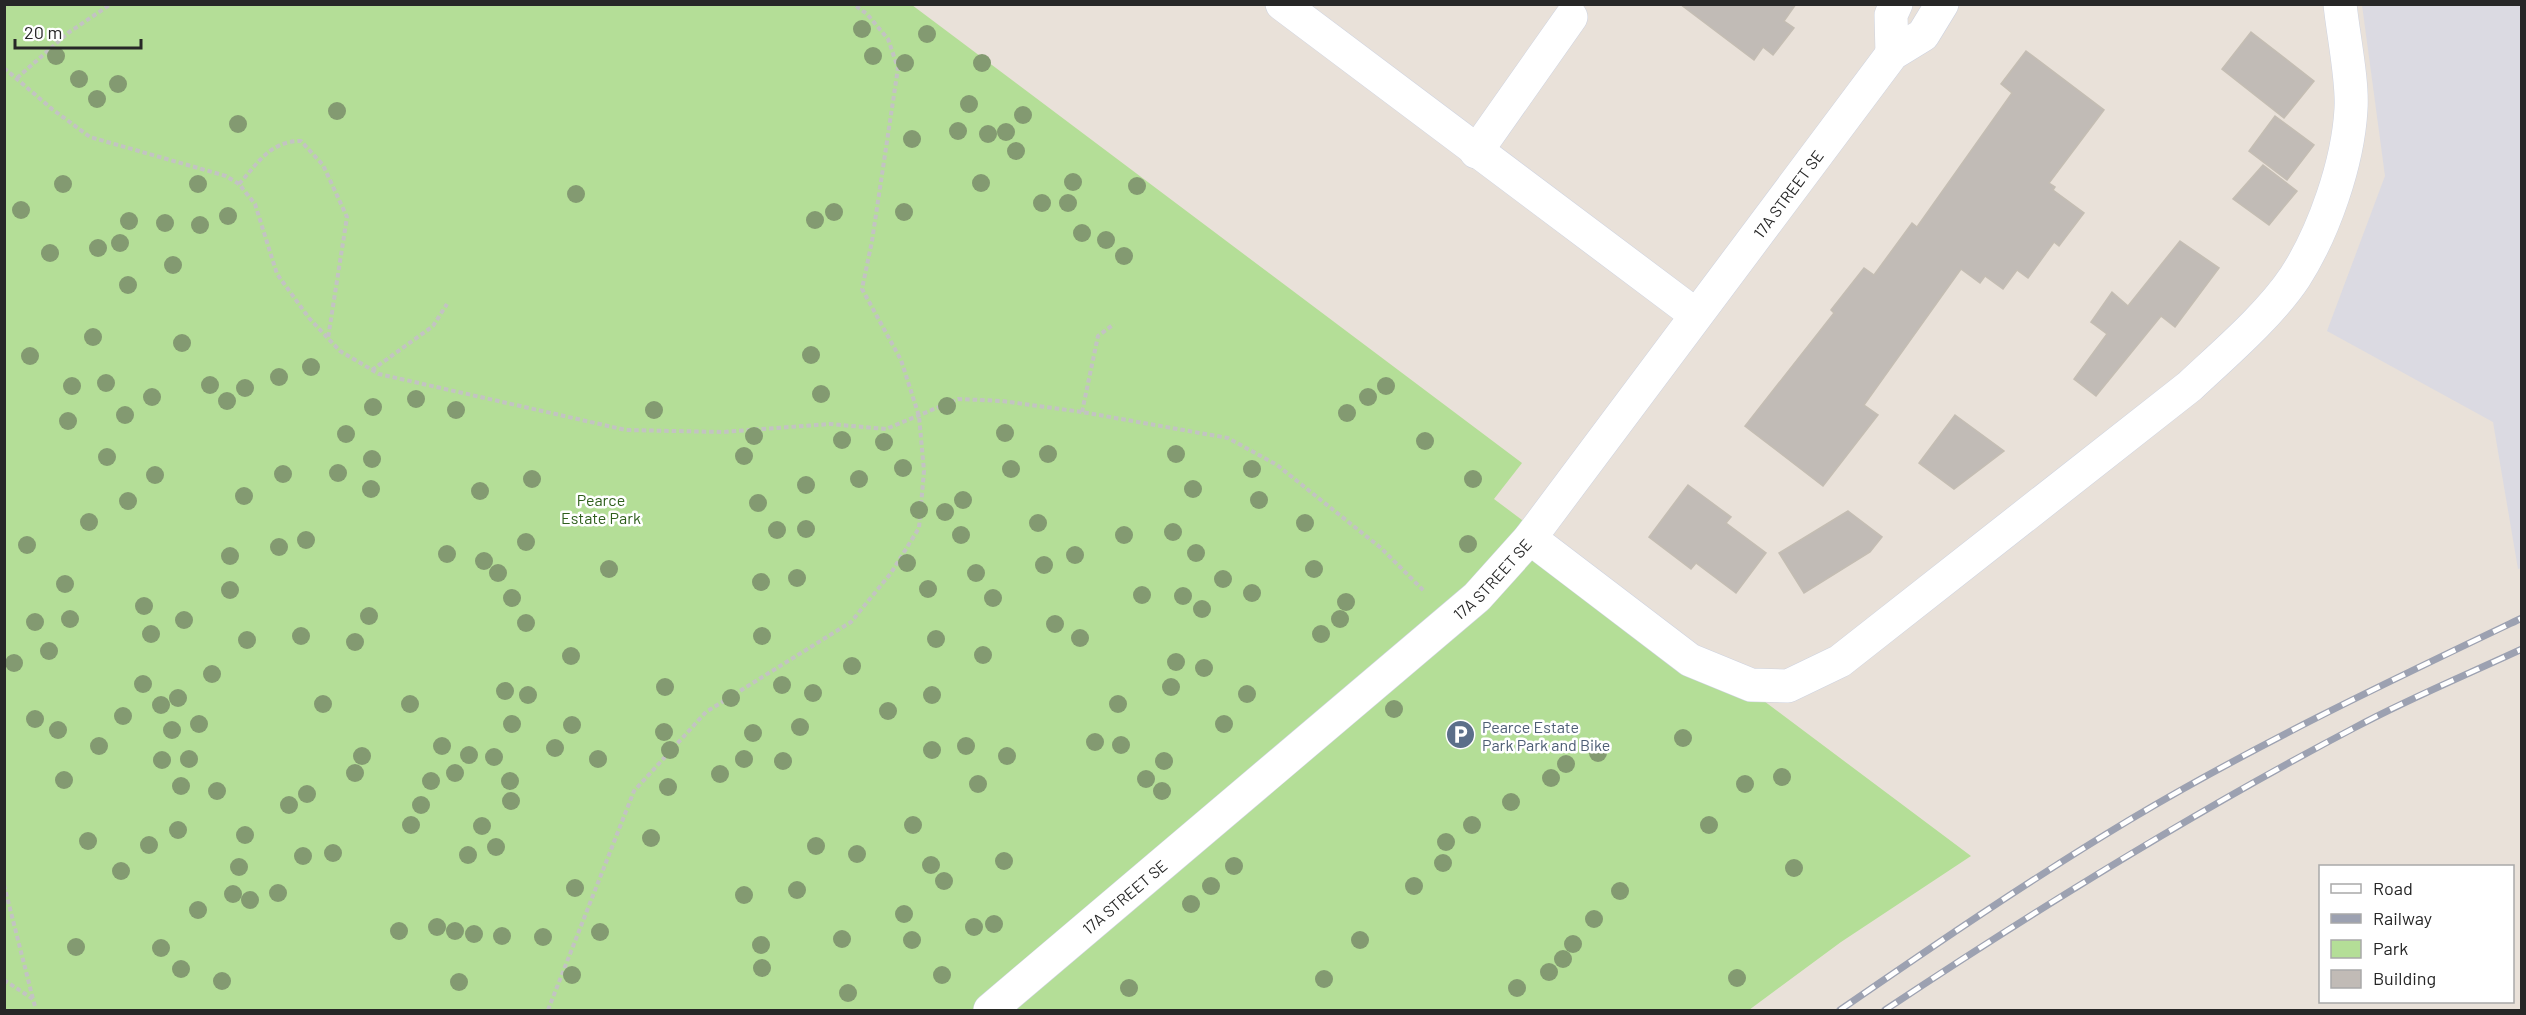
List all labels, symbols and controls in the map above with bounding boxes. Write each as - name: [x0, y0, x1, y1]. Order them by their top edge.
- scale bar: [15, 12, 141, 50]
- text: 20 m: [24, 21, 62, 43]
- street label: 17A STREET SE: [1749, 146, 1827, 241]
- park label: Pearce Estate Park: [561, 490, 641, 527]
- street label: 17A STREET SE: [1449, 534, 1535, 623]
- place label: Pearce Estate Park Park and Bike: [1482, 717, 1610, 754]
- parking icon: Pearce Estate Park Park and Bike: [1445, 719, 1477, 751]
- street label: 17A STREET SE: [1078, 855, 1170, 937]
- legend: [2319, 865, 2514, 1003]
- text: Road: [2373, 877, 2413, 899]
- text: Railway: [2373, 907, 2432, 929]
- text: Park: [2373, 937, 2408, 959]
- text: Building: [2373, 967, 2436, 989]

